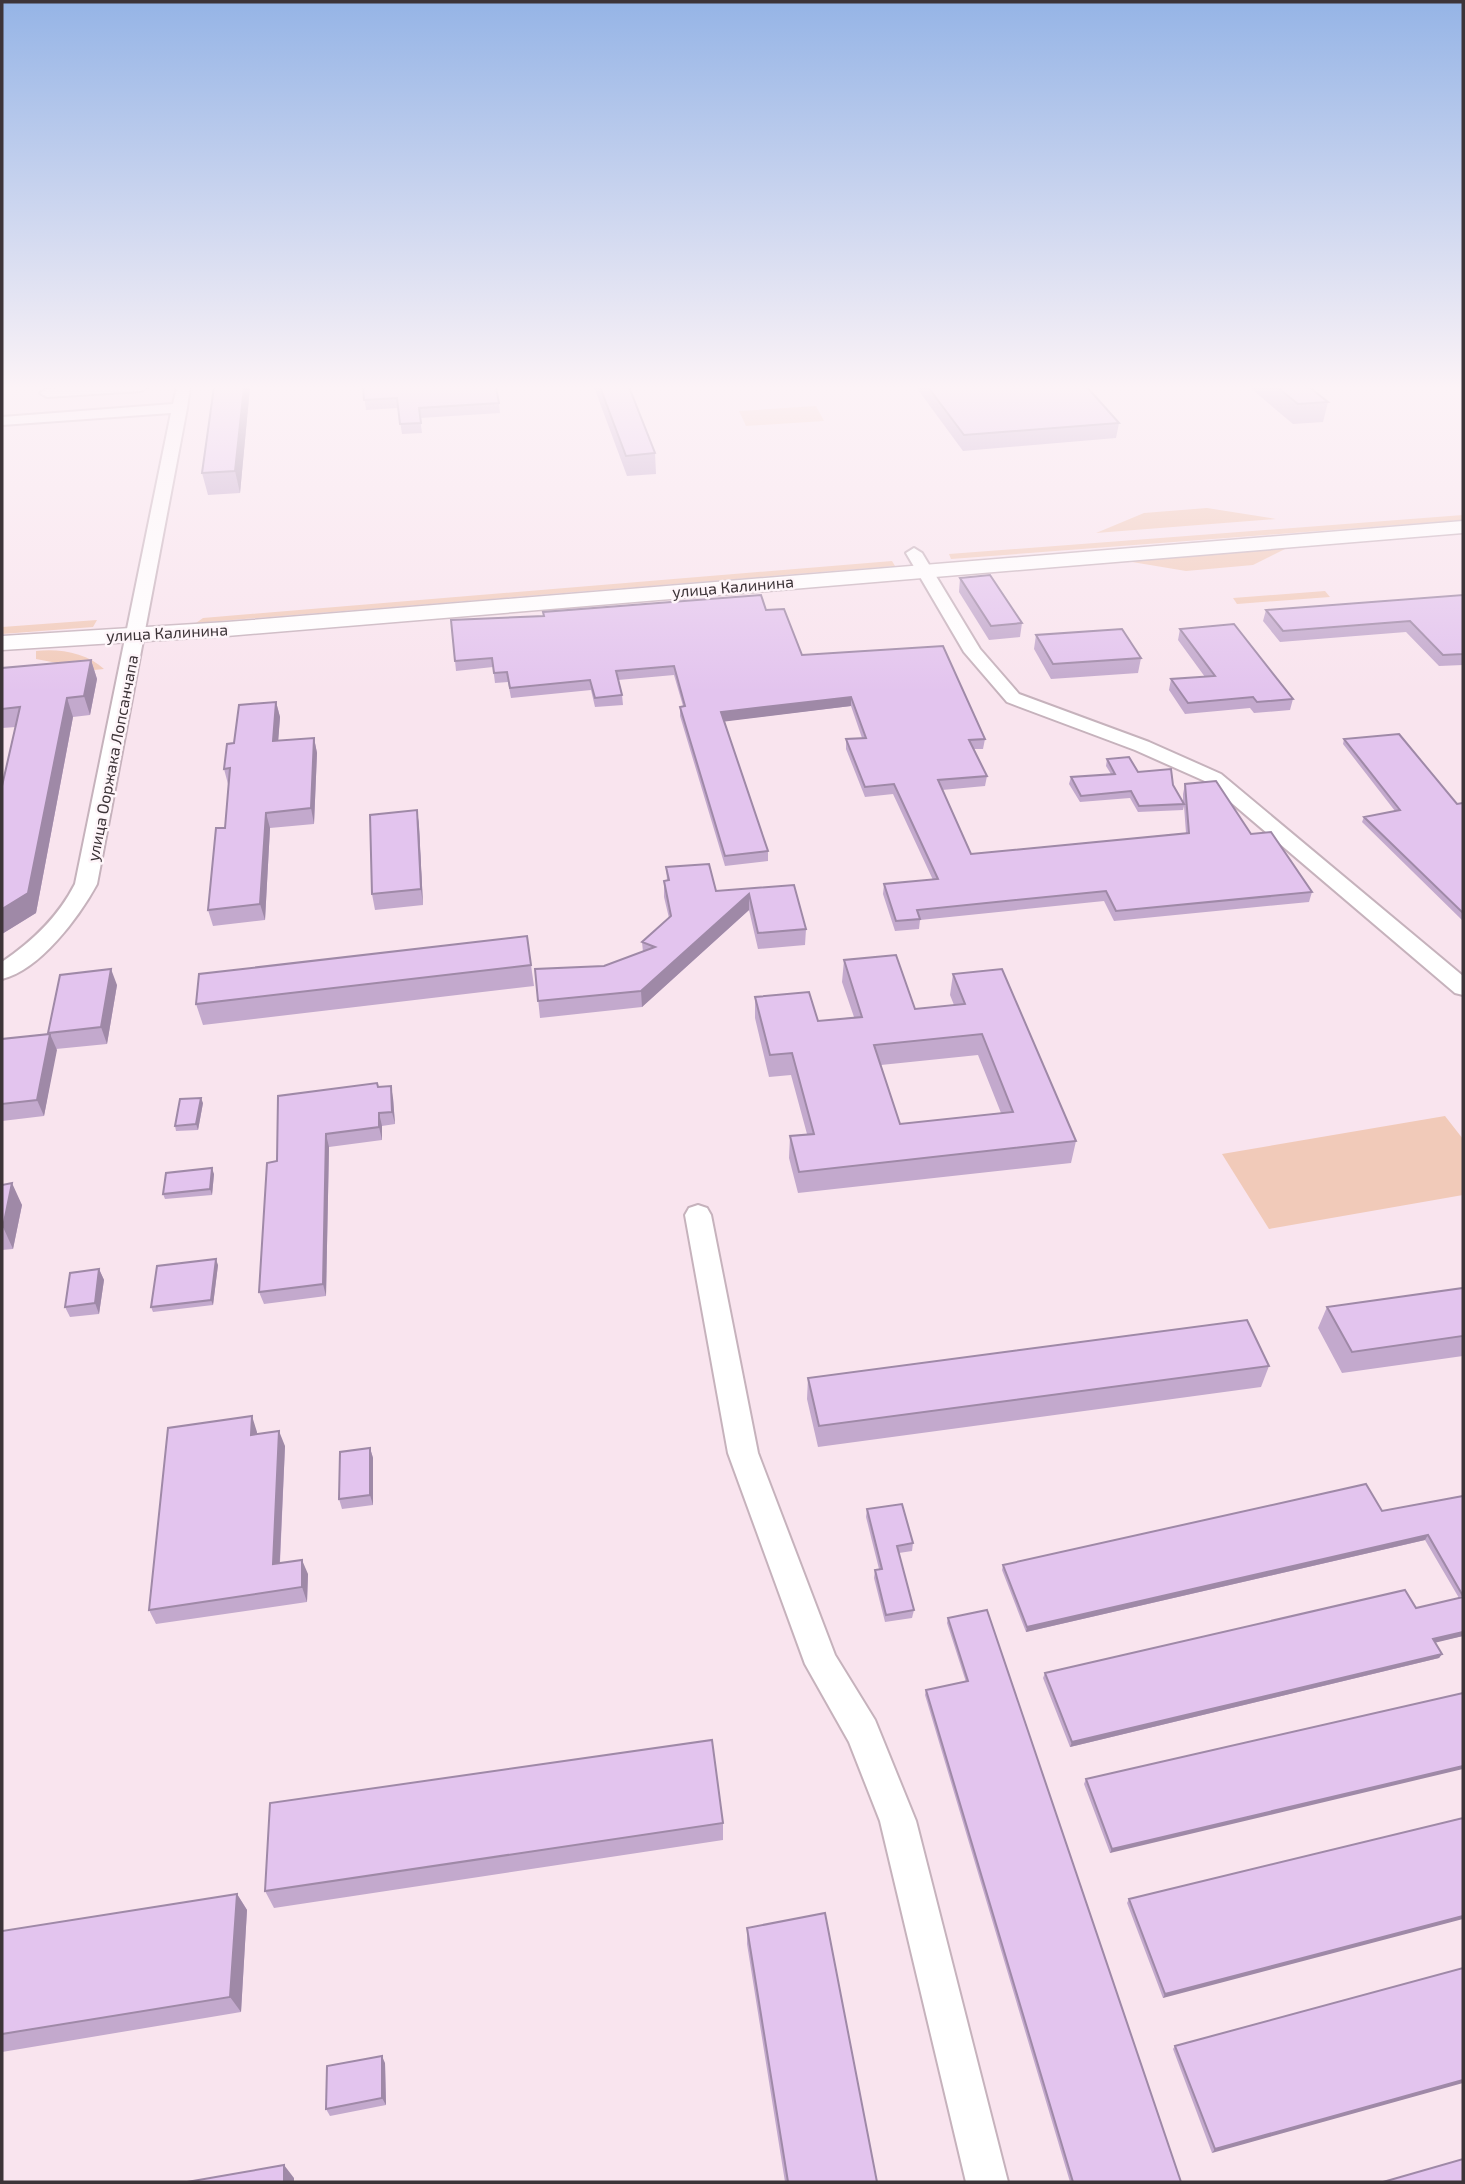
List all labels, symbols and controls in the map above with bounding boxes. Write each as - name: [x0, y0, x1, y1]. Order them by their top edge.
- street label: улица Калинина: [671, 571, 795, 602]
- street label: улица Калинина: [106, 619, 228, 646]
- street label: улица Ооржака Лопсанчапа: [83, 653, 142, 863]

